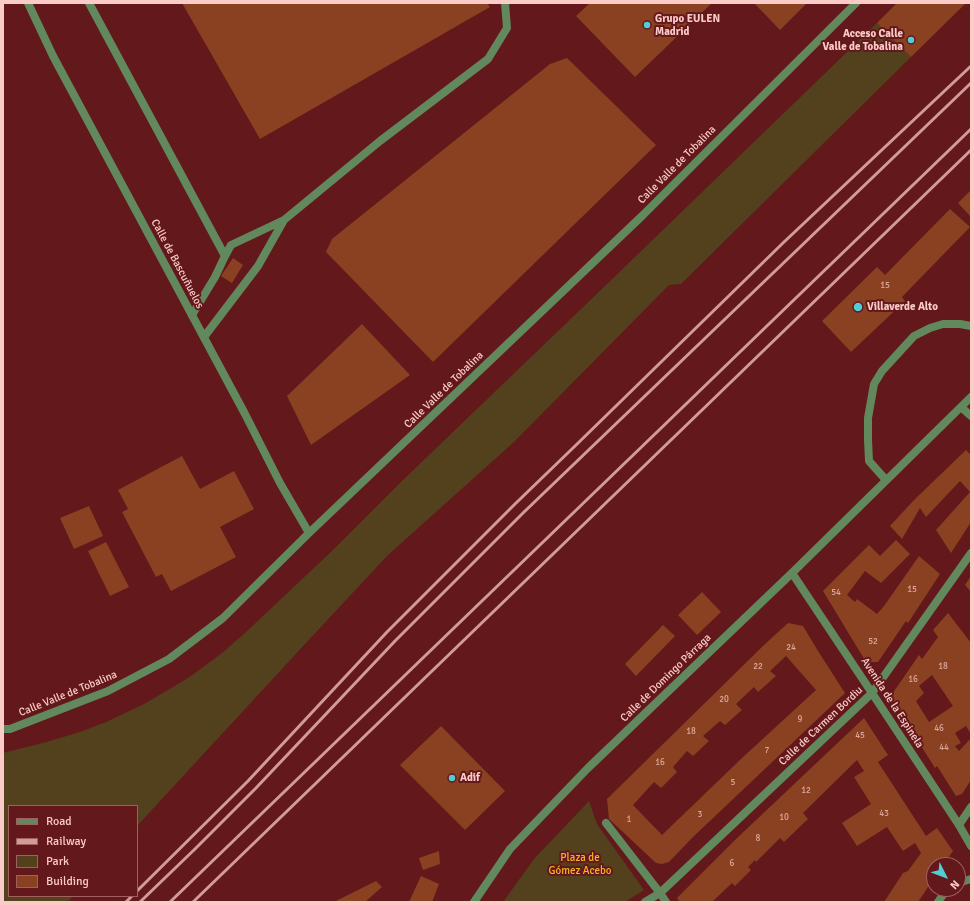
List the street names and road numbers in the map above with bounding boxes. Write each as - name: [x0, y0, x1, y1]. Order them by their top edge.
- street label: Calle Valle de Tobalina: [635, 123, 719, 207]
- street label: Calle de Bascuñuelos: [148, 217, 206, 311]
- street label: Calle Valle de Tobalina: [402, 349, 486, 431]
- street label: Calle de Domingo Párraga: [618, 631, 714, 725]
- street label: Avenida de la Espinela: [858, 655, 926, 751]
- street label: Calle Valle de Tobalina: [17, 668, 119, 720]
- street label: Calle de Carmen Bordiu: [776, 684, 866, 768]

